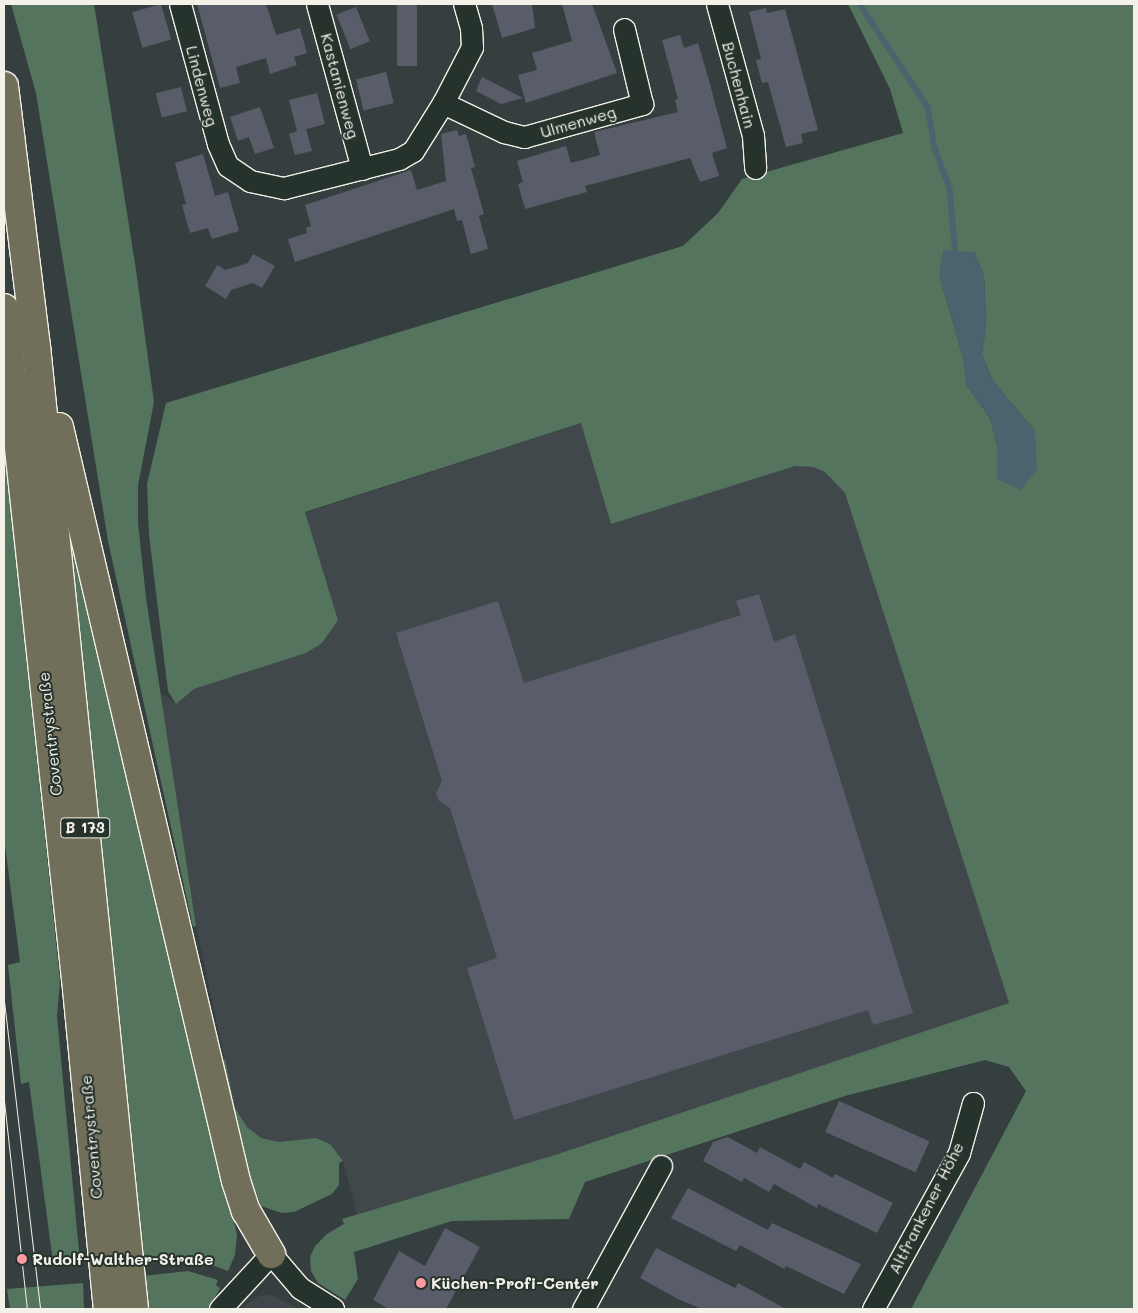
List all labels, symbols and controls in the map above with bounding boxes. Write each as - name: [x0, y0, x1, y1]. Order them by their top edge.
- street label: Kastanienweg: [317, 31, 363, 141]
- street label: Buchenhain: [718, 40, 760, 130]
- street label: Lindenweg: [182, 44, 222, 128]
- street label: Ulmenweg: [538, 102, 618, 142]
- street label: Coventrystraße: [34, 671, 66, 797]
- road number: B 173: [60, 816, 110, 840]
- street label: Coventrystraße: [76, 1074, 106, 1200]
- street label: Altfrankener Höhe: [884, 1139, 968, 1277]
- place label: Rudolf-Walther-Straße: [32, 1249, 214, 1269]
- marker: Rudolf-Walther-Straße: [16, 1253, 28, 1265]
- place label: Küchen-Profi-Center: [431, 1273, 599, 1293]
- marker: Küchen-Profi-Center: [415, 1277, 427, 1289]

